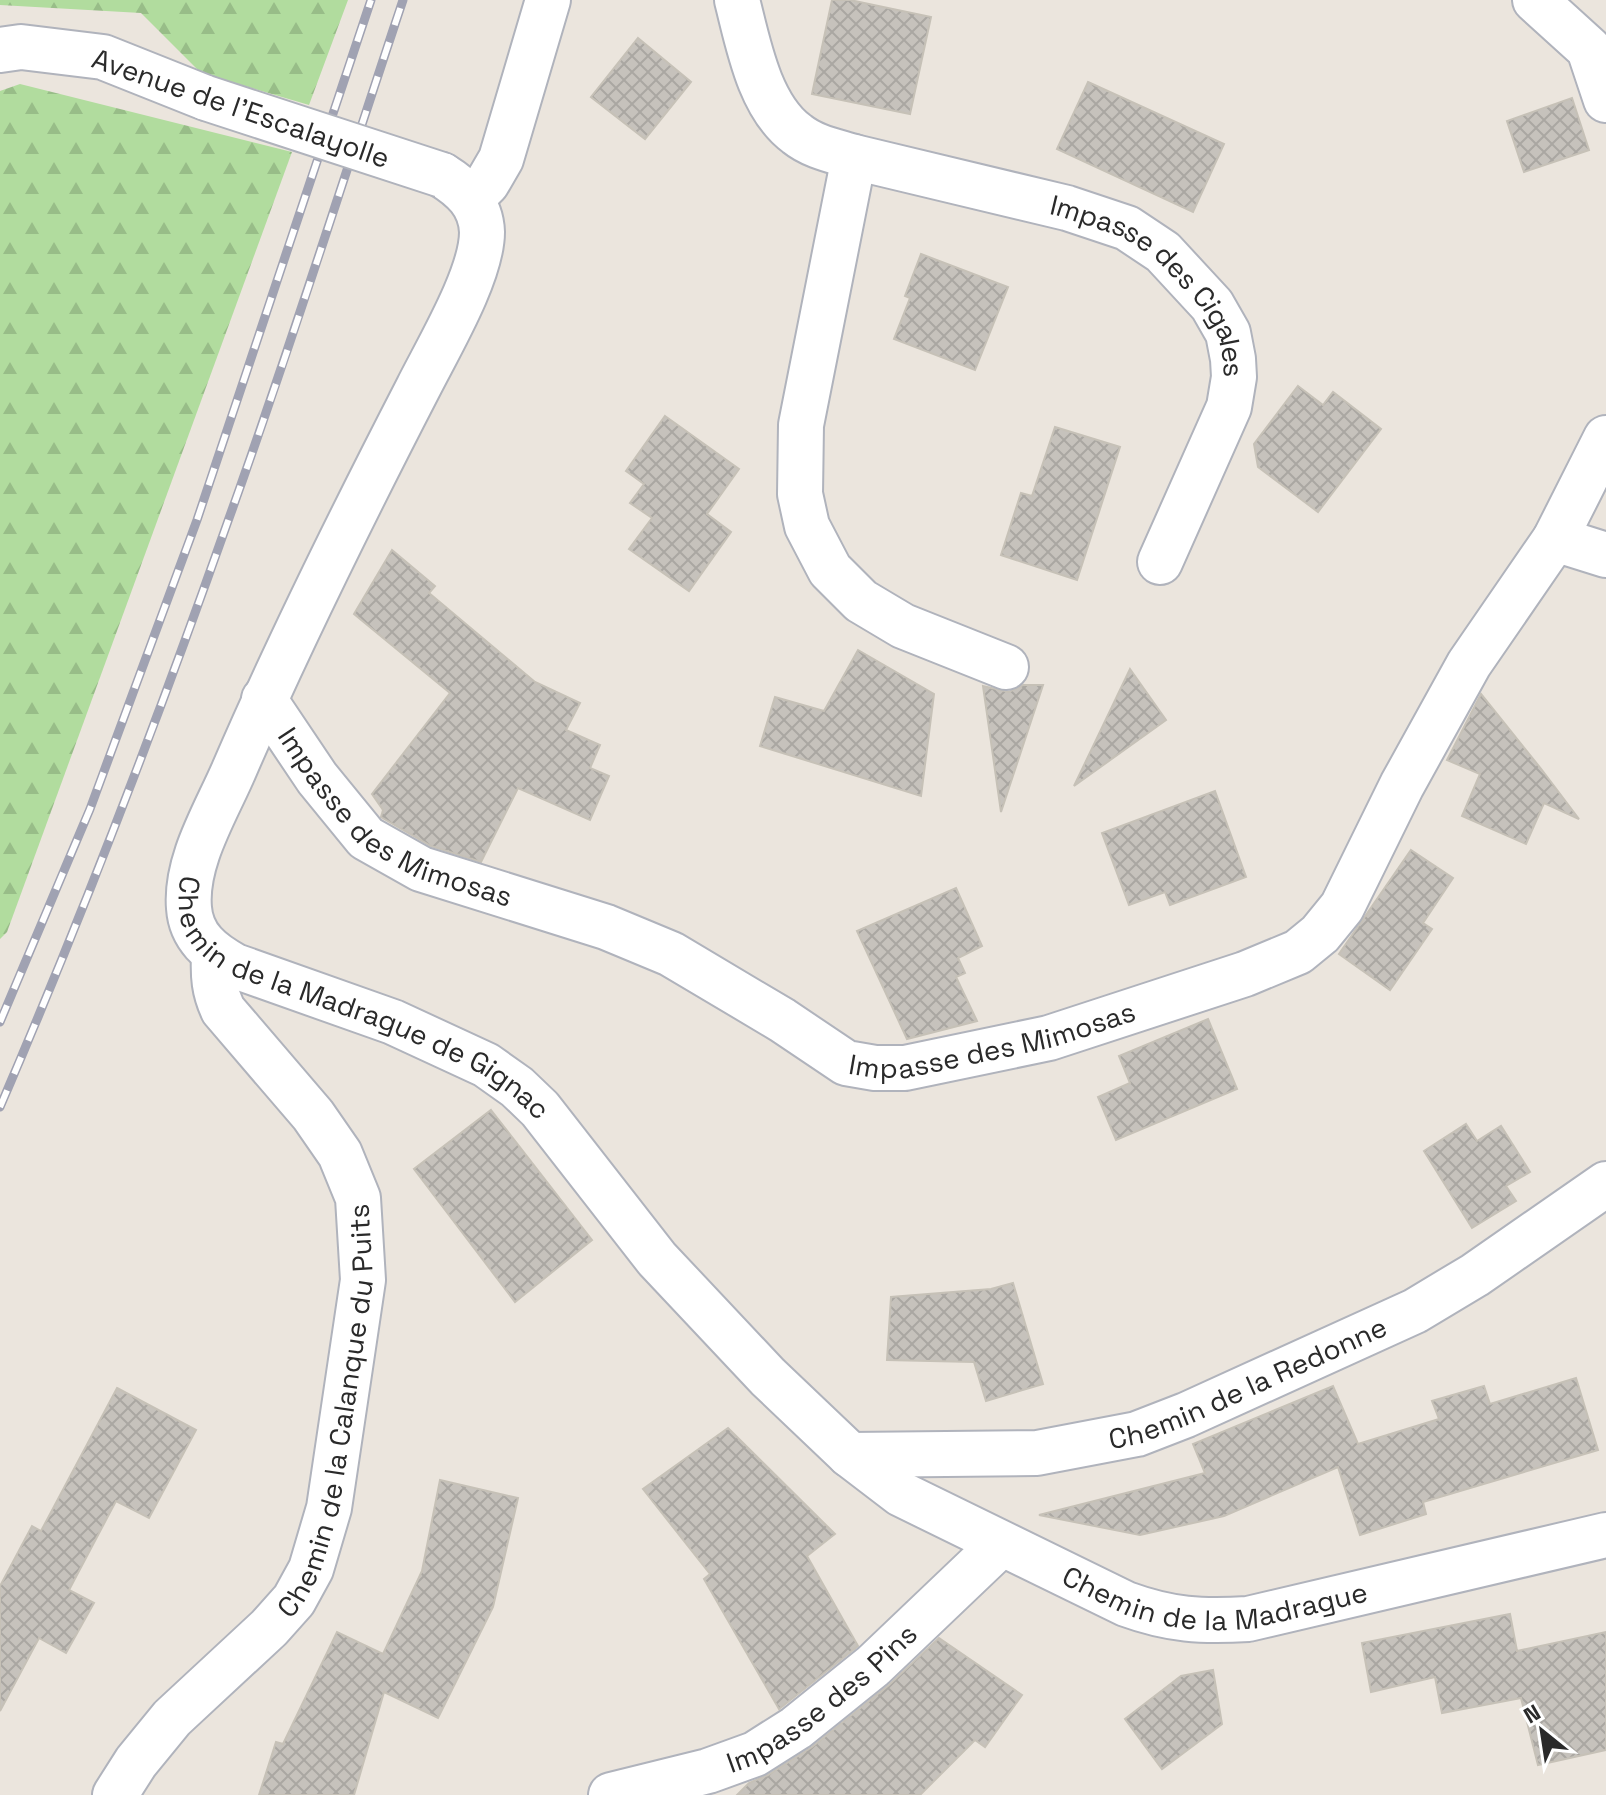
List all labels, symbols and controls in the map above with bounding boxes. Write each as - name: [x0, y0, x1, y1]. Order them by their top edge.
- street label: Avenue de l'Escalayolle: [87, 40, 395, 176]
- street label: Impasse des Cigales: [1047, 187, 1252, 378]
- street label: Impasse des Mimosas: [270, 720, 517, 915]
- street label: Chemin de la Madrague de Gignac: [170, 874, 558, 1127]
- street label: Impasse des Mimosas: [846, 993, 1140, 1087]
- street label: Chemin de la Calanque du Puits: [269, 1203, 381, 1625]
- street label: Chemin de la Redonne: [1106, 1308, 1392, 1457]
- street label: Chemin de la Madrague: [1057, 1558, 1371, 1638]
- street label: Impasse des Pins: [721, 1616, 924, 1781]
- north arrow: [1502, 1691, 1582, 1771]
- text: N: [1519, 1698, 1545, 1729]

